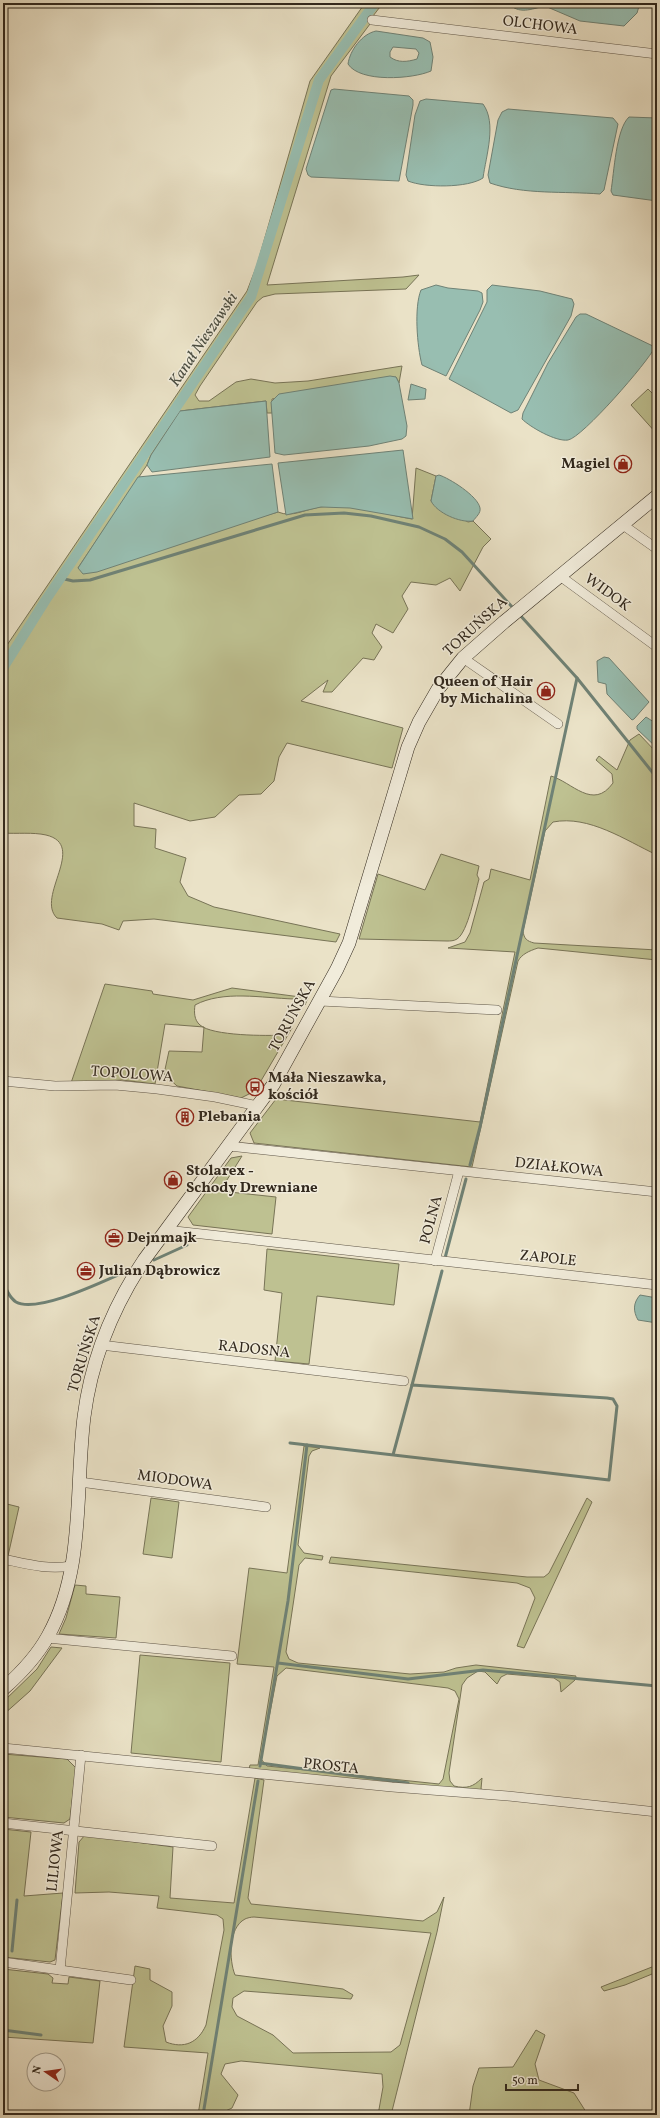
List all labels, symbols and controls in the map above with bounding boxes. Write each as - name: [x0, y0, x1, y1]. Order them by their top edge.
- street label: OLCHOWA: [501, 11, 579, 41]
- water label: Kanał Nieszawski: [164, 288, 244, 391]
- place label: Magiel: [561, 454, 610, 475]
- shop icon: Magiel: [613, 454, 633, 474]
- street label: WIDOK: [580, 569, 634, 617]
- street label: TORUŃSKA: [439, 592, 513, 662]
- place label: Queen of Hair by Michalina: [433, 672, 533, 710]
- shop icon: Queen of Hair by Michalina: [536, 681, 556, 701]
- street label: TORUŃSKA: [264, 975, 322, 1056]
- street label: TOPOLOWA: [90, 1062, 174, 1088]
- place label: Mała Nieszawka, kościół: [268, 1068, 386, 1106]
- bus stop icon: Mała Nieszawka, kościół: [245, 1077, 265, 1097]
- building icon: Plebania: [175, 1107, 195, 1127]
- place label: Plebania: [198, 1107, 261, 1128]
- street label: DZIAŁKOWA: [514, 1153, 605, 1183]
- place label: Stolarex - Schody Drewniane: [186, 1161, 318, 1199]
- shop icon: Stolarex - Schody Drewniane: [163, 1170, 183, 1190]
- street label: POLNA: [415, 1193, 449, 1247]
- office icon: Dejnmajk: [104, 1228, 124, 1248]
- place label: Dejnmajk: [127, 1228, 197, 1249]
- street label: ZAPOLE: [518, 1246, 578, 1272]
- office icon: Julian Dąbrowicz: [76, 1261, 96, 1281]
- place label: Julian Dąbrowicz: [98, 1261, 221, 1282]
- street label: TORUŃSKA: [63, 1312, 107, 1395]
- street label: RADOSNA: [217, 1336, 292, 1364]
- street label: MIODOWA: [136, 1465, 215, 1497]
- street label: PROSTA: [302, 1754, 360, 1780]
- street label: LILIOWA: [42, 1828, 70, 1893]
- north arrow: [26, 2052, 66, 2092]
- text: N: [30, 2065, 46, 2076]
- scale bar: [506, 2066, 578, 2092]
- text: 50 m: [512, 2073, 538, 2089]

